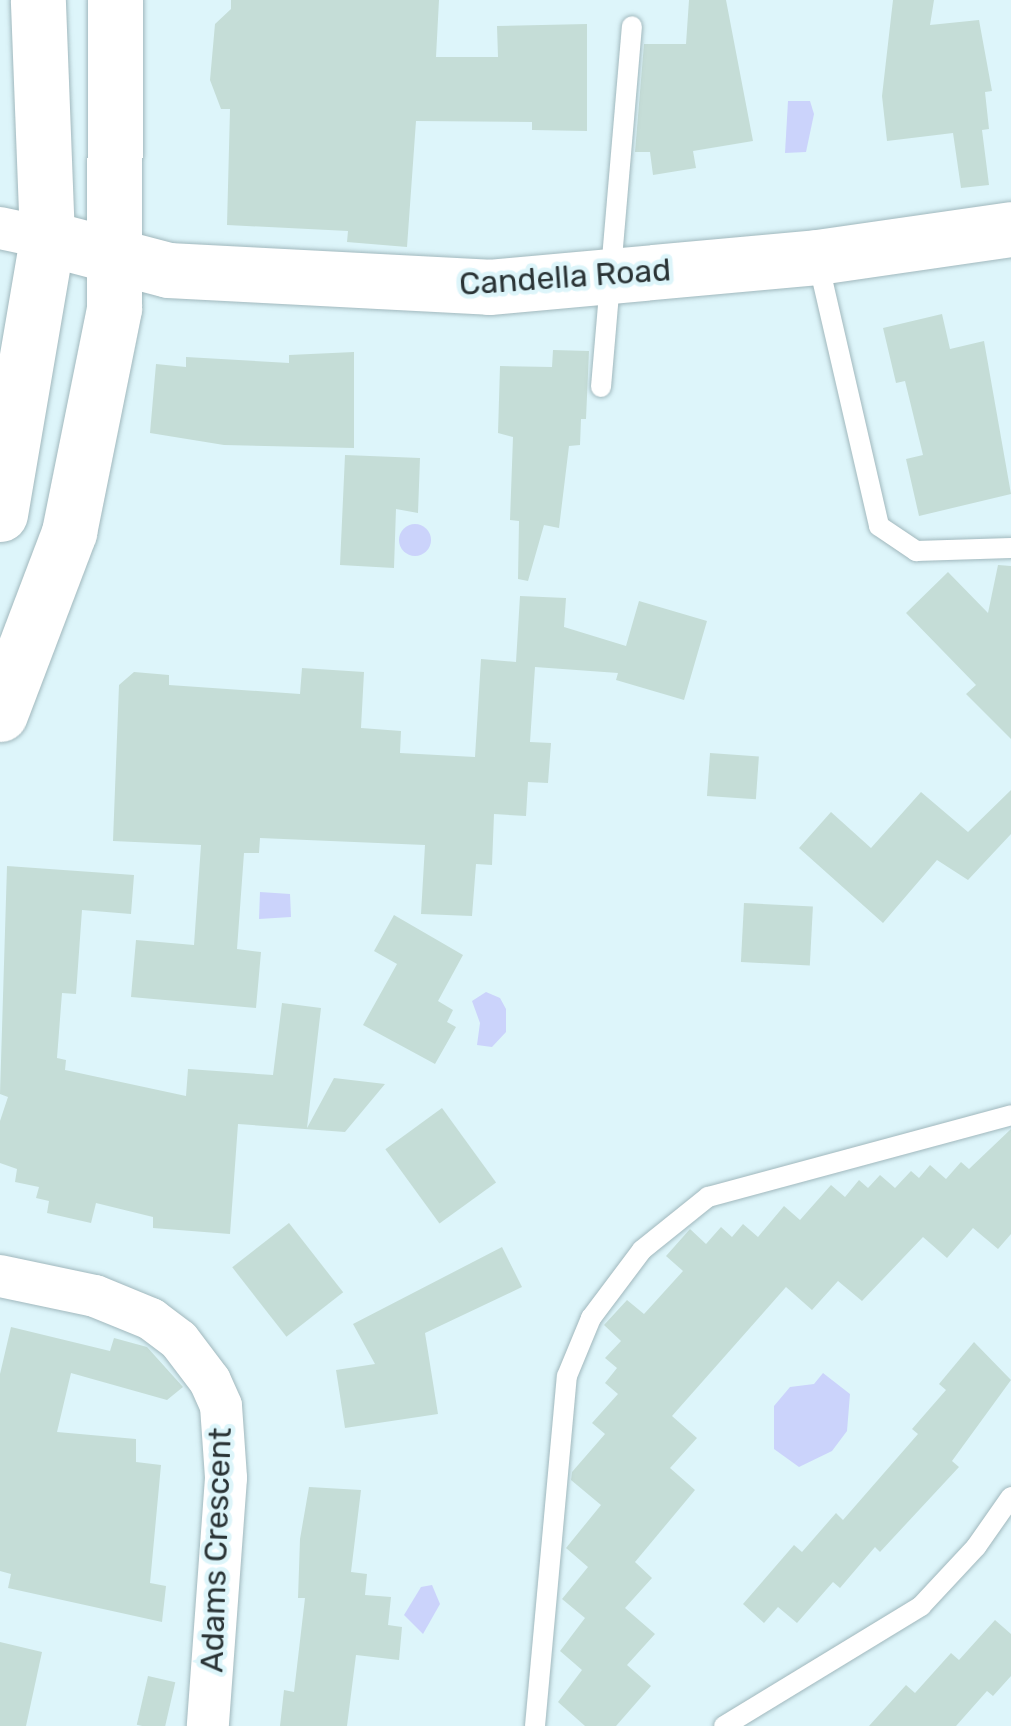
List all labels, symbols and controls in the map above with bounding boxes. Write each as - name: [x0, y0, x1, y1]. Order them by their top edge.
- street label: Candella Road: [458, 250, 672, 304]
- street label: Adams Crescent: [193, 1427, 239, 1673]

